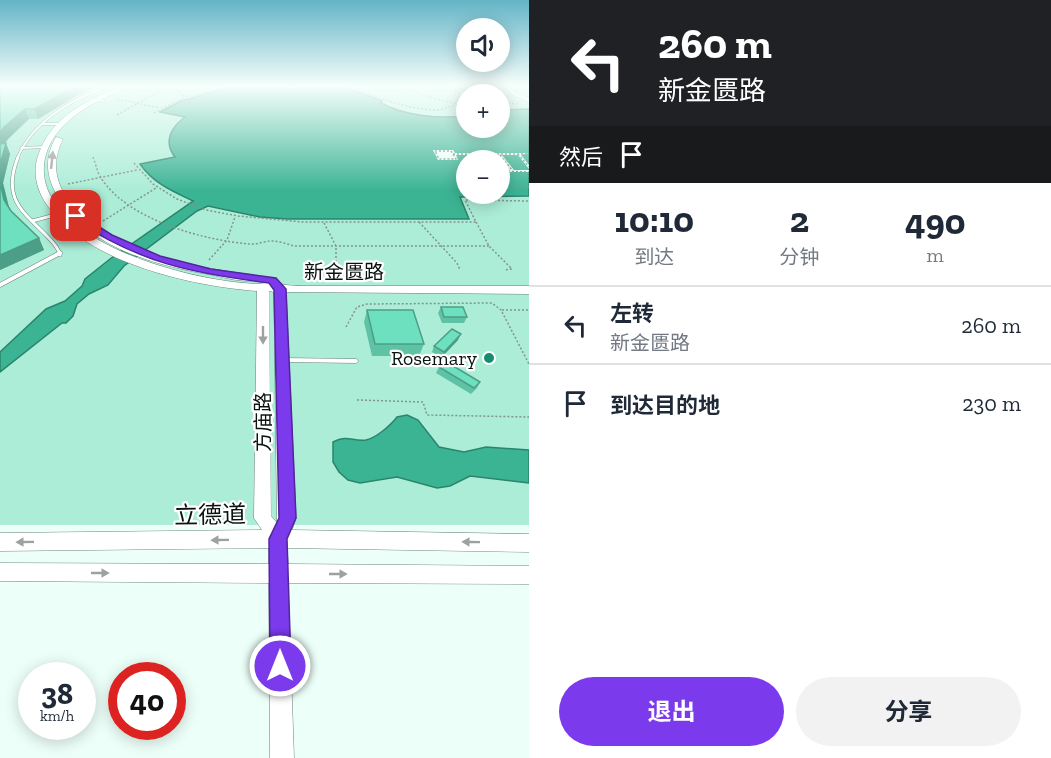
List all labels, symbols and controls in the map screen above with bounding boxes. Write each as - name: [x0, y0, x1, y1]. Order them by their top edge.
- map controls: [456, 18, 510, 204]
- button: sound: [456, 18, 510, 72]
- text: 260 m: [658, 18, 772, 69]
- icon: left: [559, 24, 637, 102]
- text: 新金匮路: [658, 75, 766, 107]
- button: +: [456, 84, 510, 138]
- icon: arrive: [615, 138, 648, 171]
- text: 然后: [559, 144, 603, 171]
- button: −: [456, 150, 510, 204]
- one-way arrow: [47, 151, 57, 170]
- pin: [50, 190, 101, 241]
- text: 10:10: [614, 198, 694, 241]
- text: 2: [790, 198, 809, 241]
- icon: arrive: [59, 199, 92, 232]
- text: 490: [905, 200, 965, 243]
- text: m: [927, 243, 944, 267]
- text: 到达: [634, 245, 674, 269]
- text: 分钟: [779, 245, 819, 269]
- street label: 新金匮路: [304, 260, 384, 284]
- text: 左转: [610, 300, 654, 327]
- icon: left: [559, 309, 592, 342]
- text: 260 m: [961, 312, 1021, 339]
- one-way arrow: [258, 325, 268, 344]
- text: 新金匮路: [610, 331, 690, 355]
- place label: Rosemary: [391, 346, 478, 370]
- marker: Rosemary: [482, 351, 496, 365]
- icon: arrive: [559, 387, 592, 420]
- text: 230 m: [962, 390, 1021, 417]
- street label: 方庙路: [251, 392, 275, 452]
- text: 到达目的地: [610, 392, 720, 419]
- street label: 立德道: [174, 499, 246, 530]
- one-way arrow: [210, 535, 229, 545]
- one-way arrow: [15, 537, 34, 547]
- one-way arrow: [461, 537, 480, 547]
- one-way arrow: [91, 568, 110, 578]
- one-way arrow: [328, 569, 347, 579]
- position arrow: [248, 634, 312, 698]
- speed limit sign: 40: [108, 662, 186, 740]
- text: 38: [41, 676, 73, 712]
- button: 退出: [559, 677, 784, 746]
- button: 分享: [796, 677, 1021, 746]
- text: km/h: [40, 707, 74, 725]

